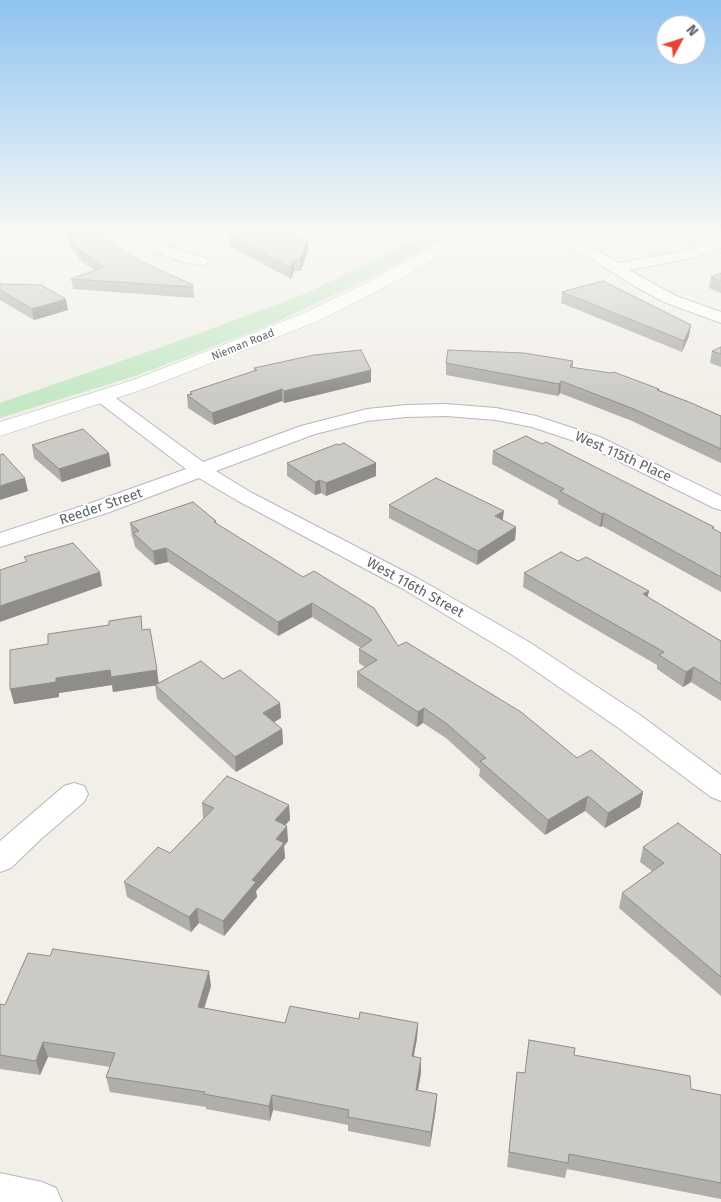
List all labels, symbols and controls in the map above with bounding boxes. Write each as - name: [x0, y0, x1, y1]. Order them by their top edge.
- north arrow: [656, 15, 706, 65]
- text: N: [683, 22, 702, 40]
- street label: Nieman Road: [210, 326, 276, 364]
- street label: West 115th Place: [572, 428, 674, 486]
- street label: Reeder Street: [57, 485, 145, 529]
- street label: West 116th Street: [363, 554, 467, 622]

